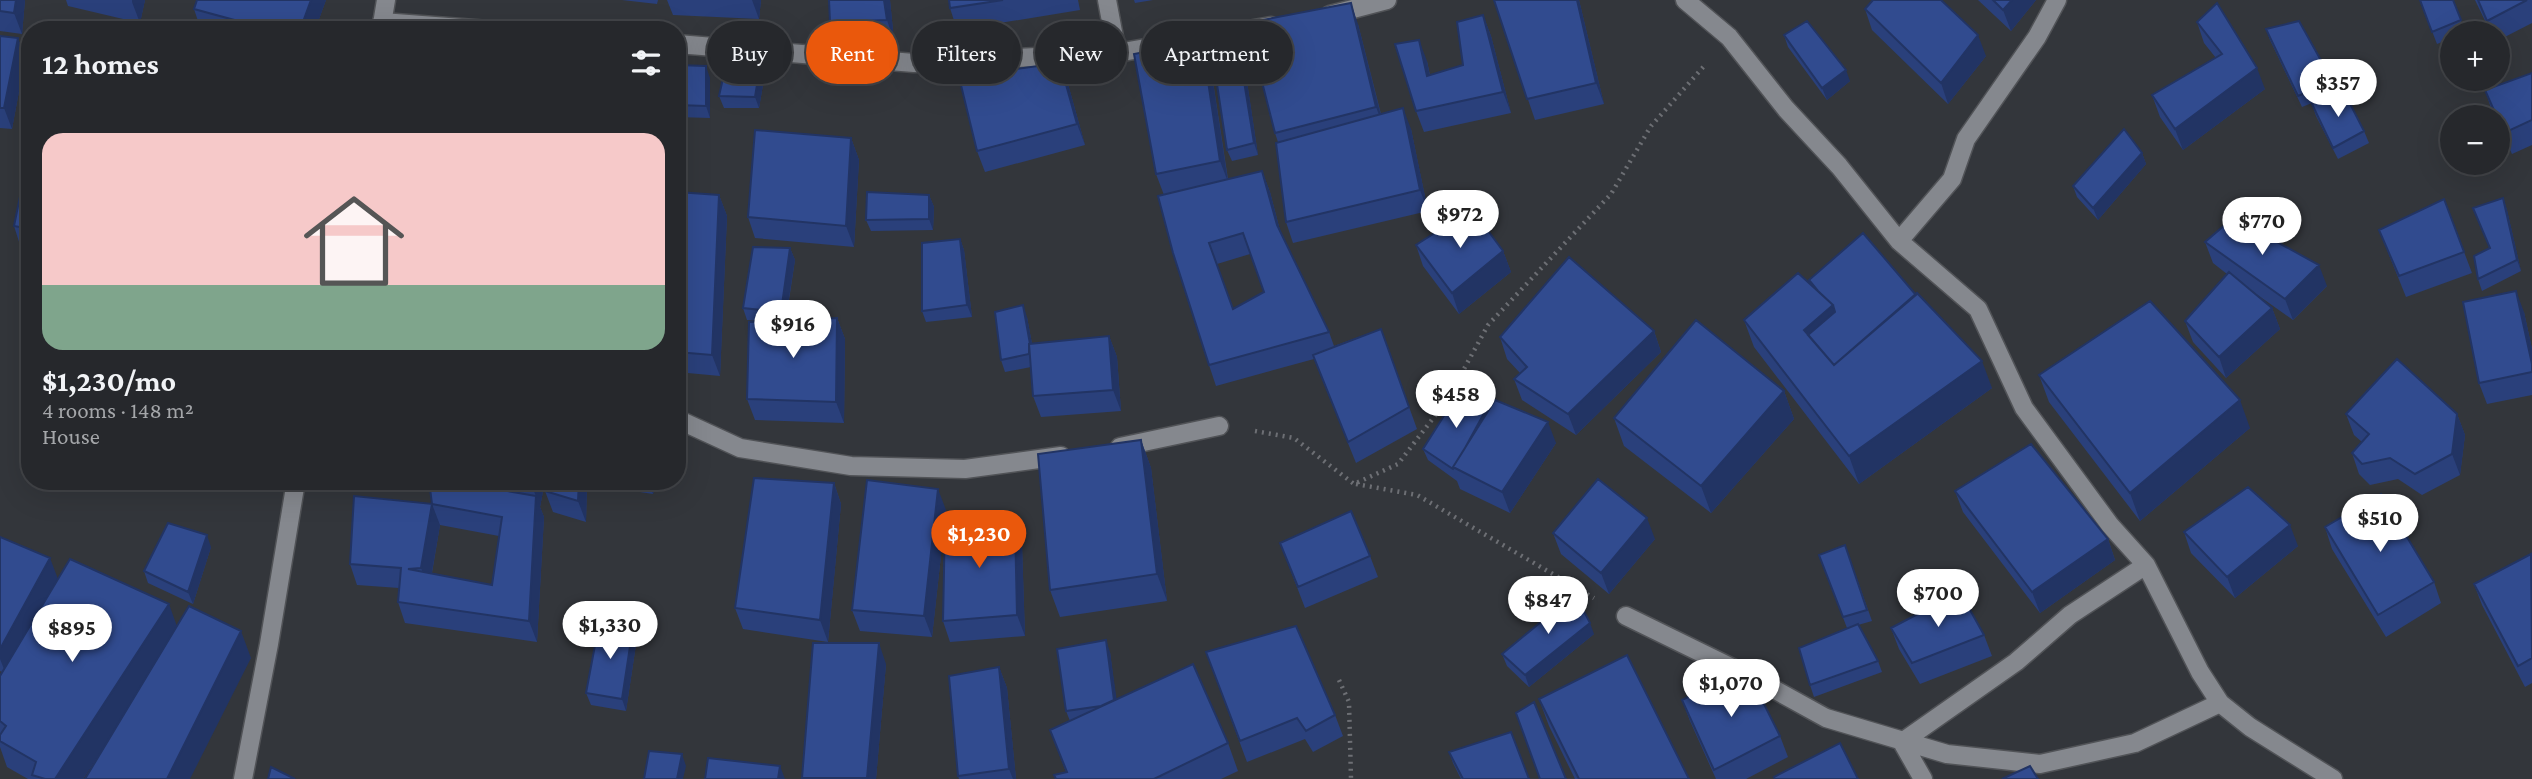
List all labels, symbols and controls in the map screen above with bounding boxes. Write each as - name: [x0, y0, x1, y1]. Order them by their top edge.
- chip: Buy: [707, 21, 792, 84]
- chip: Rent: [806, 21, 898, 84]
- chip: Filters: [912, 21, 1021, 84]
- chip: New: [1035, 21, 1127, 84]
- chip: Apartment: [1141, 21, 1293, 84]
- map controls: [2440, 21, 2510, 175]
- button: +: [2440, 21, 2510, 91]
- icon: filters: [627, 44, 665, 82]
- text: 12 homes: [42, 47, 159, 80]
- pin: $357: [2297, 60, 2379, 119]
- text: $357: [2316, 69, 2360, 95]
- button: −: [2440, 105, 2510, 175]
- icon: home: [291, 178, 417, 304]
- pin: $972: [1419, 190, 1501, 250]
- pin: $770: [2221, 198, 2303, 257]
- text: $972: [1437, 200, 1483, 226]
- text: $770: [2238, 207, 2286, 233]
- pin: $916: [752, 300, 834, 360]
- text: $916: [770, 310, 816, 336]
- text: $1,230/mo: [42, 364, 176, 397]
- pin: $458: [1415, 370, 1497, 430]
- text: $458: [1432, 380, 1480, 406]
- text: 4 rooms · 148 m²: [42, 397, 194, 423]
- text: House: [42, 423, 100, 449]
- pin: $510: [2339, 494, 2421, 554]
- text: $510: [2357, 504, 2403, 530]
- pin: $1,230: [922, 510, 1036, 570]
- text: $1,230: [947, 520, 1011, 546]
- pin: $700: [1897, 570, 1979, 629]
- pin: $847: [1507, 576, 1589, 636]
- text: $700: [1913, 579, 1963, 605]
- text: $847: [1524, 586, 1572, 612]
- pin: $1,330: [553, 602, 667, 661]
- pin: $895: [31, 604, 113, 664]
- text: $1,330: [579, 611, 641, 637]
- text: $895: [48, 614, 96, 640]
- pin: $1,070: [1674, 660, 1788, 719]
- text: $1,070: [1699, 669, 1763, 695]

